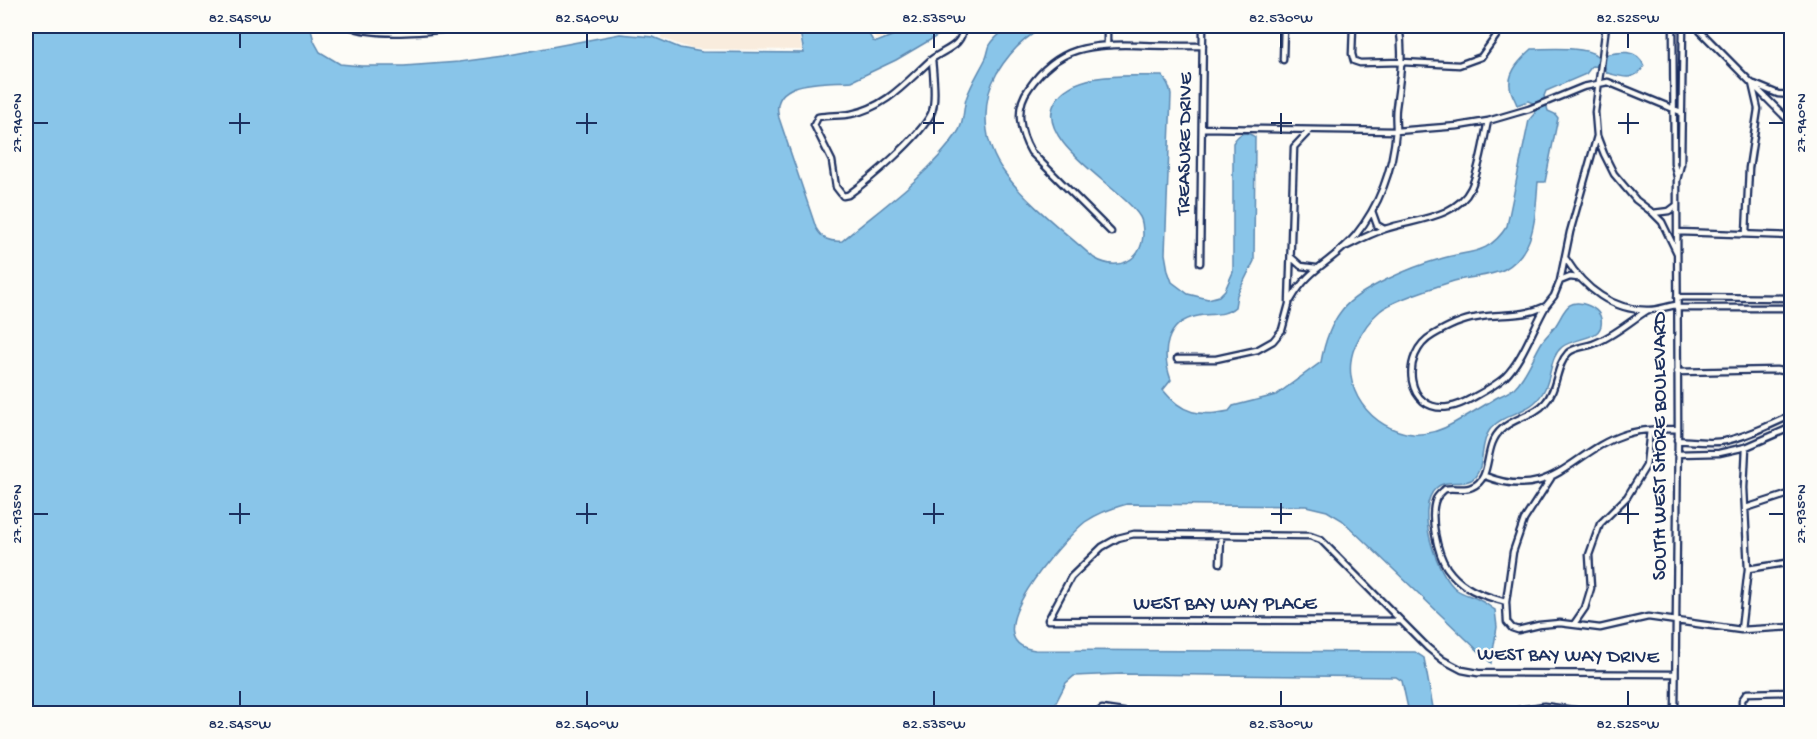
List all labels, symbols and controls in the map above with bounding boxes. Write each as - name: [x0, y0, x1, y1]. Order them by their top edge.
- text: 82.545°W: [209, 10, 272, 28]
- text: 82.540°W: [555, 10, 619, 28]
- text: 82.535°W: [902, 10, 966, 28]
- text: 82.530°W: [1249, 10, 1313, 28]
- text: 82.525°W: [1597, 10, 1660, 28]
- street label: TREASURE DRIVE: [1173, 71, 1199, 217]
- text: 27.940°N: [9, 93, 27, 153]
- text: 27.940°N: [1793, 93, 1811, 153]
- street label: SOUTH WEST SHORE BOULEVARD: [1650, 311, 1673, 580]
- text: 27.935°N: [9, 484, 27, 544]
- text: 27.935°N: [1793, 484, 1811, 544]
- street label: WEST BAY WAY PLACE: [1133, 594, 1318, 617]
- street label: WEST BAY WAY DRIVE: [1477, 644, 1661, 670]
- text: 82.545°W: [209, 716, 272, 734]
- text: 82.540°W: [555, 716, 619, 734]
- text: 82.535°W: [902, 716, 966, 734]
- text: 82.530°W: [1249, 716, 1313, 734]
- text: 82.525°W: [1597, 716, 1660, 734]

